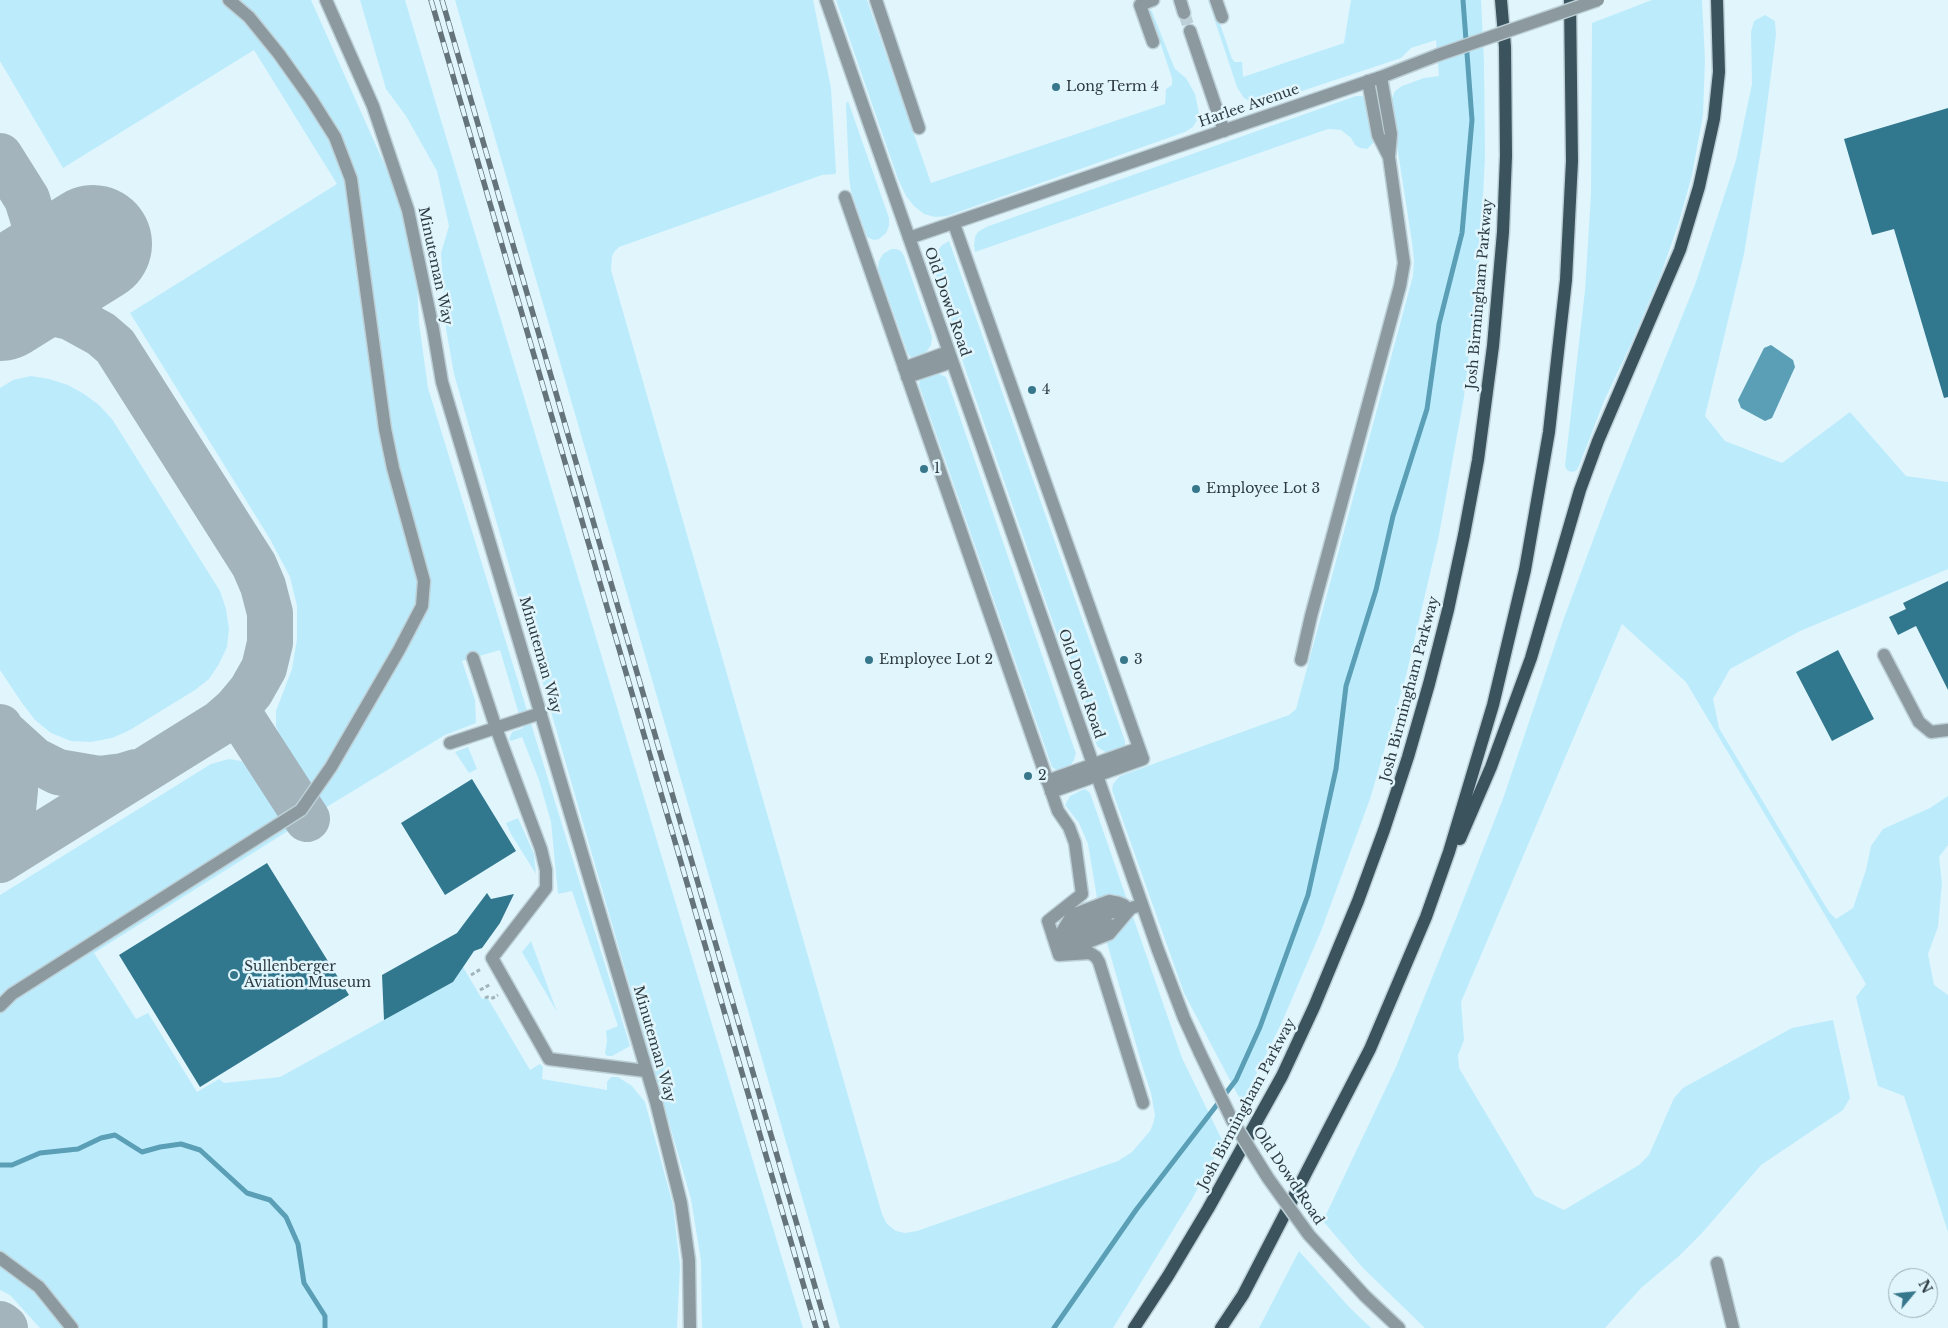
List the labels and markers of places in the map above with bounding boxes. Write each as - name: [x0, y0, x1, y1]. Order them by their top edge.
- place label: Long Term 4: [1066, 79, 1159, 95]
- marker: Long Term 4: [1050, 81, 1062, 93]
- place label: 4: [1042, 382, 1050, 398]
- marker: 4: [1026, 384, 1038, 396]
- place label: 1: [934, 461, 940, 477]
- marker: 1: [918, 463, 930, 475]
- place label: Employee Lot 3: [1206, 481, 1320, 497]
- marker: Employee Lot 3: [1190, 483, 1202, 495]
- place label: Employee Lot 2: [879, 652, 993, 668]
- place label: 3: [1134, 652, 1143, 668]
- marker: Employee Lot 2: [863, 654, 875, 666]
- marker: 3: [1118, 654, 1130, 666]
- place label: 2: [1038, 768, 1047, 784]
- marker: 2: [1022, 770, 1034, 782]
- place label: Sullenberger Aviation Museum: [244, 959, 371, 992]
- marker: Sullenberger Aviation Museum: [228, 969, 240, 981]

